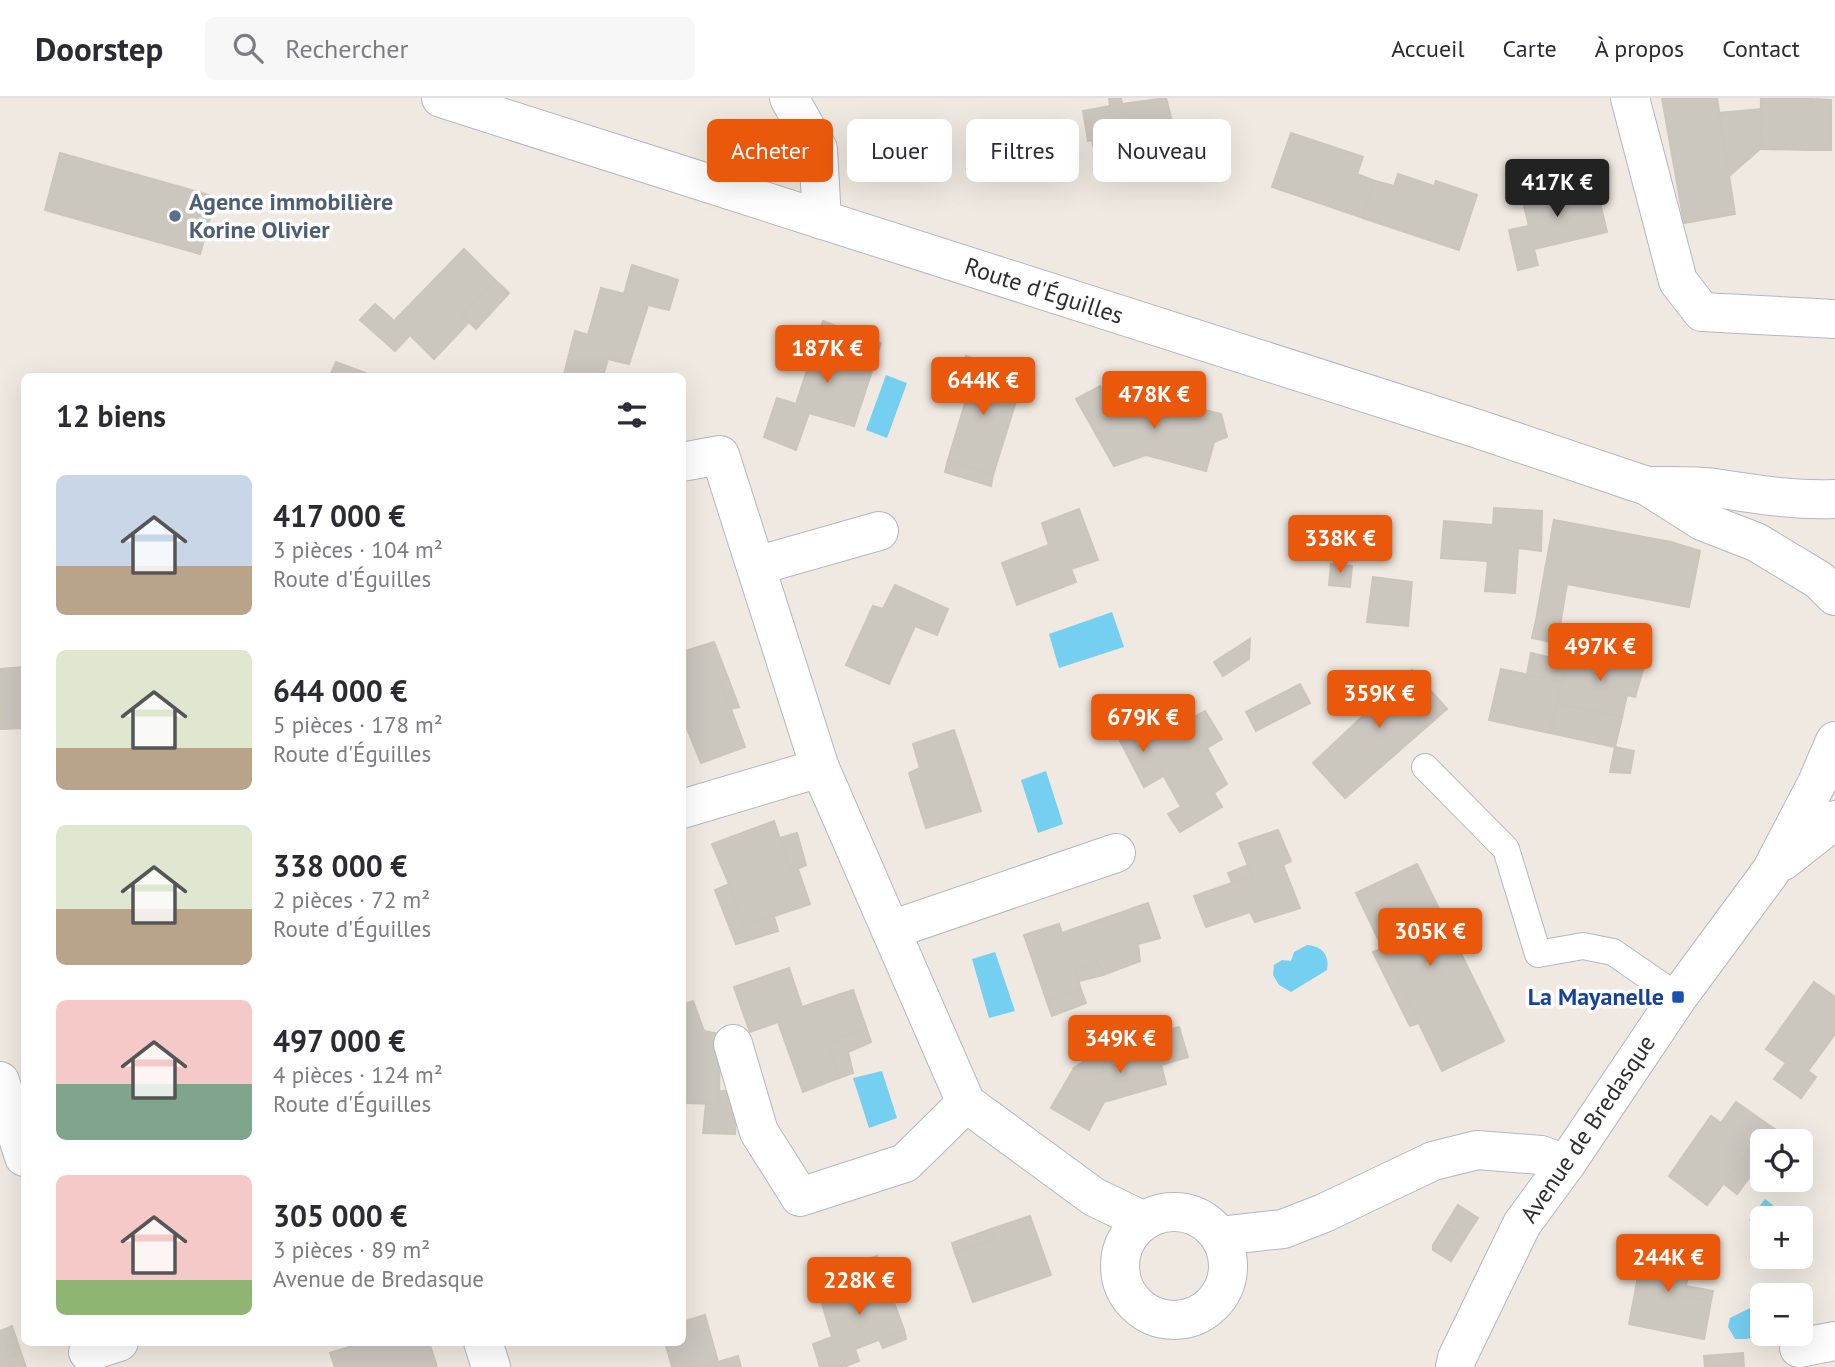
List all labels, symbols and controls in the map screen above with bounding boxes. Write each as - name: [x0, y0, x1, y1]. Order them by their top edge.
- search box: [205, 17, 695, 80]
- text: Doorstep: [35, 27, 163, 70]
- icon: search: [229, 29, 267, 67]
- text: Rechercher: [285, 32, 408, 65]
- text: Accueil: [1391, 33, 1465, 64]
- text: Carte: [1503, 33, 1557, 64]
- text: À propos: [1595, 33, 1684, 64]
- text: Contact: [1722, 33, 1800, 64]
- chip: Acheter: [707, 119, 833, 182]
- chip: Louer: [847, 119, 952, 182]
- chip: Filtres: [966, 119, 1079, 182]
- chip: Nouveau: [1093, 119, 1231, 182]
- pin: 417K €: [1500, 159, 1614, 219]
- text: 417K €: [1521, 167, 1593, 196]
- place label: Agence immobilière Korine Olivier: [189, 186, 393, 245]
- marker: Agence immobilière Korine Olivier: [167, 208, 183, 224]
- street label: Route d'Éguilles: [961, 250, 1127, 331]
- pin: 187K €: [770, 326, 884, 385]
- text: 187K €: [791, 333, 863, 362]
- pin: 644K €: [926, 358, 1040, 417]
- text: 644K €: [947, 365, 1019, 394]
- pin: 478K €: [1097, 372, 1211, 431]
- text: 478K €: [1118, 379, 1190, 408]
- text: 12 biens: [56, 396, 166, 435]
- icon: filters: [613, 396, 651, 434]
- text: 417 000 €: [273, 496, 406, 535]
- icon: home: [112, 503, 196, 587]
- pin: 338K €: [1283, 516, 1397, 575]
- text: 338K €: [1304, 523, 1376, 552]
- text: 3 pièces · 104 m²: [273, 535, 443, 564]
- text: Route d'Éguilles: [273, 564, 431, 593]
- pin: 497K €: [1543, 624, 1657, 683]
- text: 497K €: [1564, 631, 1636, 660]
- pin: 359K €: [1322, 670, 1436, 730]
- text: 644 000 €: [273, 671, 407, 710]
- icon: home: [112, 678, 196, 762]
- text: 359K €: [1343, 678, 1415, 707]
- pin: 679K €: [1086, 694, 1200, 754]
- text: 679K €: [1107, 702, 1179, 731]
- text: 5 pièces · 178 m²: [273, 710, 443, 739]
- text: Route d'Éguilles: [273, 739, 431, 768]
- text: 338 000 €: [273, 846, 407, 885]
- icon: home: [112, 853, 196, 937]
- text: 2 pièces · 72 m²: [273, 885, 430, 914]
- pin: 305K €: [1373, 908, 1487, 968]
- text: Route d'Éguilles: [273, 914, 431, 943]
- text: 305K €: [1394, 916, 1466, 945]
- place label: La Mayanelle: [1528, 981, 1664, 1012]
- marker: La Mayanelle: [1670, 989, 1686, 1005]
- pin: 349K €: [1063, 1016, 1177, 1075]
- text: 497 000 €: [273, 1021, 406, 1060]
- text: 349K €: [1084, 1023, 1156, 1052]
- icon: home: [112, 1028, 196, 1112]
- street label: Avenue de Bredasque: [1513, 1029, 1662, 1229]
- text: 4 pièces · 124 m²: [273, 1060, 443, 1089]
- text: Route d'Éguilles: [273, 1089, 431, 1118]
- map controls: [1750, 1129, 1813, 1346]
- button: locate: [1750, 1129, 1813, 1192]
- text: 305 000 €: [273, 1196, 407, 1235]
- icon: home: [112, 1203, 196, 1287]
- button: +: [1750, 1206, 1813, 1269]
- pin: 244K €: [1611, 1234, 1725, 1294]
- text: 3 pièces · 89 m²: [273, 1235, 430, 1264]
- text: 244K €: [1632, 1242, 1704, 1271]
- pin: 228K €: [802, 1258, 916, 1317]
- text: Avenue de Bredasque: [273, 1264, 484, 1293]
- text: 228K €: [823, 1265, 895, 1294]
- button: −: [1750, 1283, 1813, 1346]

